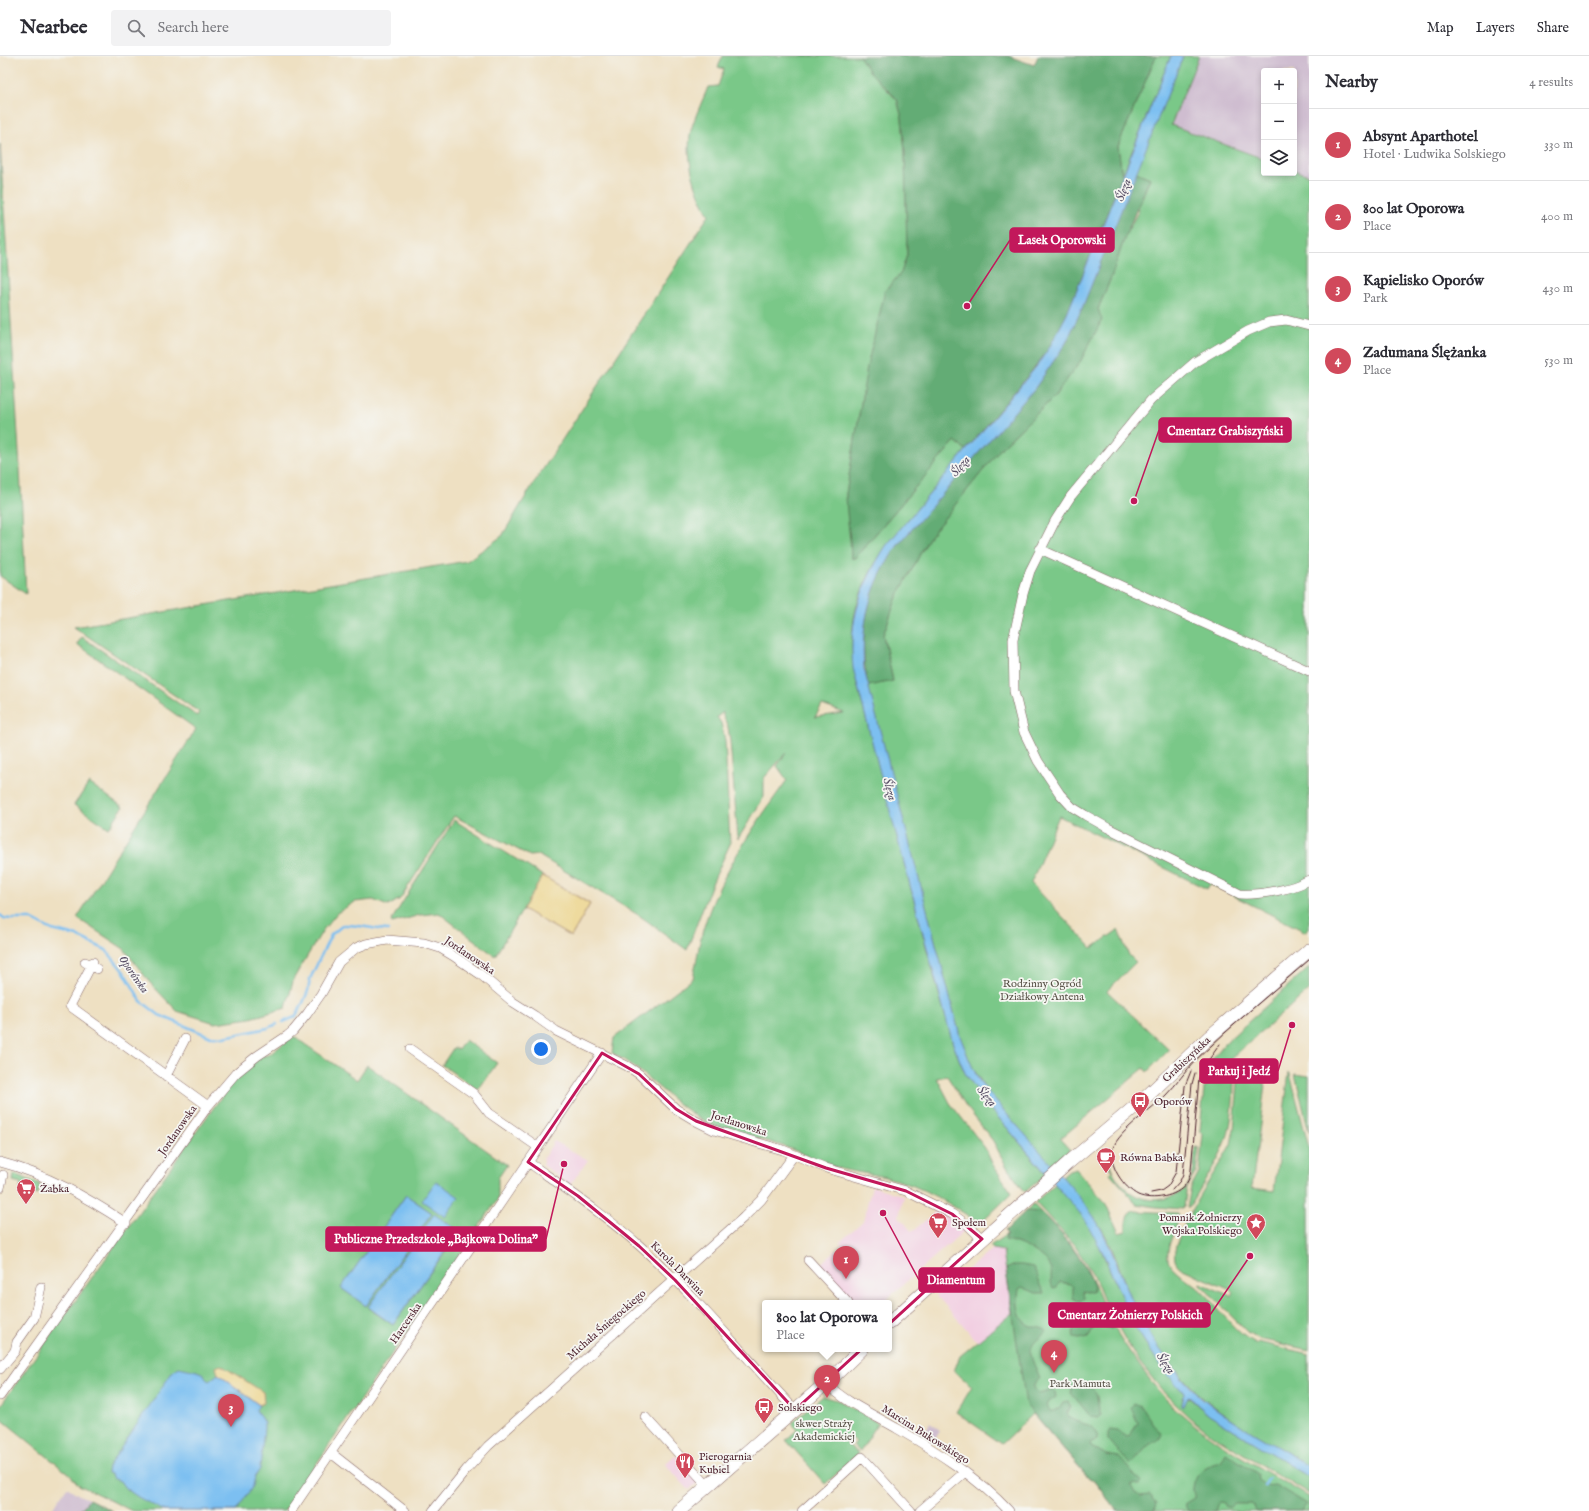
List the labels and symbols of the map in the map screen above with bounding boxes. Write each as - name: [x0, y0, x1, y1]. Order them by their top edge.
- water label: Ślęza: [1112, 177, 1135, 204]
- callout: Lasek Oporowski: [1010, 228, 1114, 252]
- text: Lasek Oporowski: [1017, 233, 1107, 249]
- callout: Cmentarz Grabiszyński: [1159, 418, 1291, 442]
- text: Cmentarz Grabiszyński: [1167, 424, 1284, 440]
- water label: Ślęza: [947, 453, 973, 480]
- water label: Ślęza: [879, 776, 900, 802]
- street label: Jordanowska: [440, 933, 498, 978]
- water label: Oporówka: [115, 952, 152, 996]
- park label: Rodzinny Ogród Działkowy Antena: [1000, 977, 1084, 1004]
- street label: Grabiszyńska: [1160, 1034, 1214, 1086]
- your location: [531, 1039, 551, 1059]
- callout: Parkuj i Jedź: [1200, 1059, 1278, 1083]
- text: Parkuj i Jedź: [1208, 1064, 1271, 1080]
- water label: Ślęza: [974, 1083, 1000, 1110]
- bus stop icon: Oporów: [1129, 1090, 1151, 1118]
- place label: Oporów: [1154, 1095, 1193, 1109]
- street label: Jordanowska: [154, 1103, 200, 1160]
- street label: Jordanowska: [707, 1108, 769, 1140]
- cafe icon: Równa Babka: [1095, 1146, 1117, 1174]
- place label: Równa Babka: [1120, 1151, 1183, 1165]
- supermarket icon: Żabka: [15, 1177, 37, 1205]
- place label: Żabka: [40, 1182, 69, 1196]
- supermarket icon: Społem: [927, 1211, 949, 1239]
- place label: Pomnik Żołnierzy Wojska Polskiego: [1159, 1211, 1243, 1238]
- place icon: Pomnik Żołnierzy Wojska Polskiego: [1245, 1212, 1267, 1240]
- place label: Społem: [952, 1216, 986, 1230]
- callout: Publiczne Przedszkole „Bajkowa Dolina”: [326, 1227, 546, 1251]
- text: Publiczne Przedszkole „Bajkowa Dolina”: [334, 1232, 538, 1248]
- street label: Karola Darwina: [647, 1239, 708, 1299]
- pin: 1: [833, 1246, 859, 1279]
- callout: Diamentum: [919, 1268, 994, 1292]
- text: Diamentum: [927, 1273, 986, 1288]
- street label: Michała Śniegockiego: [564, 1286, 649, 1363]
- street label: Harcerska: [387, 1300, 425, 1347]
- callout: Cmentarz Żołnierzy Polskich: [1049, 1303, 1210, 1327]
- text: Cmentarz Żołnierzy Polskich: [1057, 1307, 1203, 1324]
- pin: 4: [1041, 1340, 1067, 1373]
- water label: Ślęza: [1153, 1350, 1178, 1377]
- pin: 2: [814, 1365, 840, 1398]
- park label: Park Mamuta: [1049, 1377, 1111, 1391]
- pin: 3: [218, 1394, 244, 1427]
- bus stop icon: Solskiego: [753, 1396, 775, 1424]
- place label: Solskiego: [778, 1401, 822, 1415]
- street label: Marcina Bukowskiego: [879, 1402, 972, 1468]
- park label: skwer Straży Akademickiej: [792, 1417, 855, 1444]
- place label: Pierogarnia Kubiel: [699, 1450, 752, 1477]
- restaurant icon: Pierogarnia Kubiel: [674, 1451, 696, 1479]

